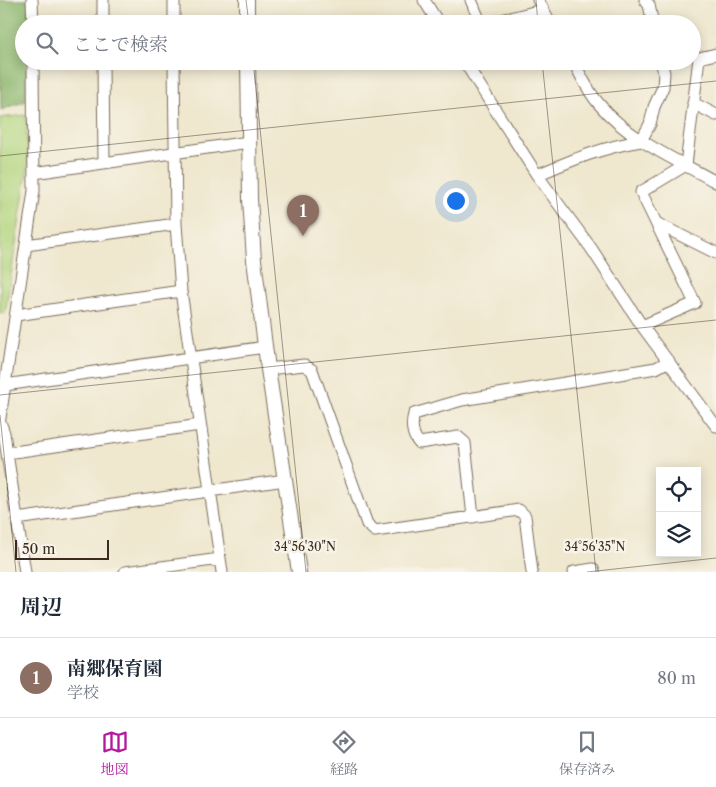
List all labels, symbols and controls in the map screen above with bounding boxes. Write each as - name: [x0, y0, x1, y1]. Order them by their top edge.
- search box: [15, 15, 701, 70]
- icon: search: [33, 29, 61, 57]
- text: ここで検索: [73, 33, 168, 56]
- your location: [443, 188, 469, 214]
- pin: 1: [287, 195, 319, 236]
- map controls: [656, 467, 701, 557]
- button: locate: [656, 467, 701, 512]
- button: layers: [656, 512, 701, 557]
- scale bar: [15, 537, 109, 560]
- text: 34°56'30"N: [274, 539, 336, 554]
- text: 34°56'35"N: [565, 539, 625, 554]
- text: 50 m: [22, 540, 55, 558]
- text: 周辺: [20, 594, 62, 619]
- text: 南郷保育園: [67, 657, 162, 680]
- text: 1: [32, 668, 40, 688]
- text: 80 m: [657, 668, 696, 688]
- text: 学校: [67, 682, 99, 702]
- tab: 地図: [101, 728, 129, 778]
- tab: 経路: [330, 728, 358, 778]
- tab: 保存済み: [559, 728, 615, 778]

